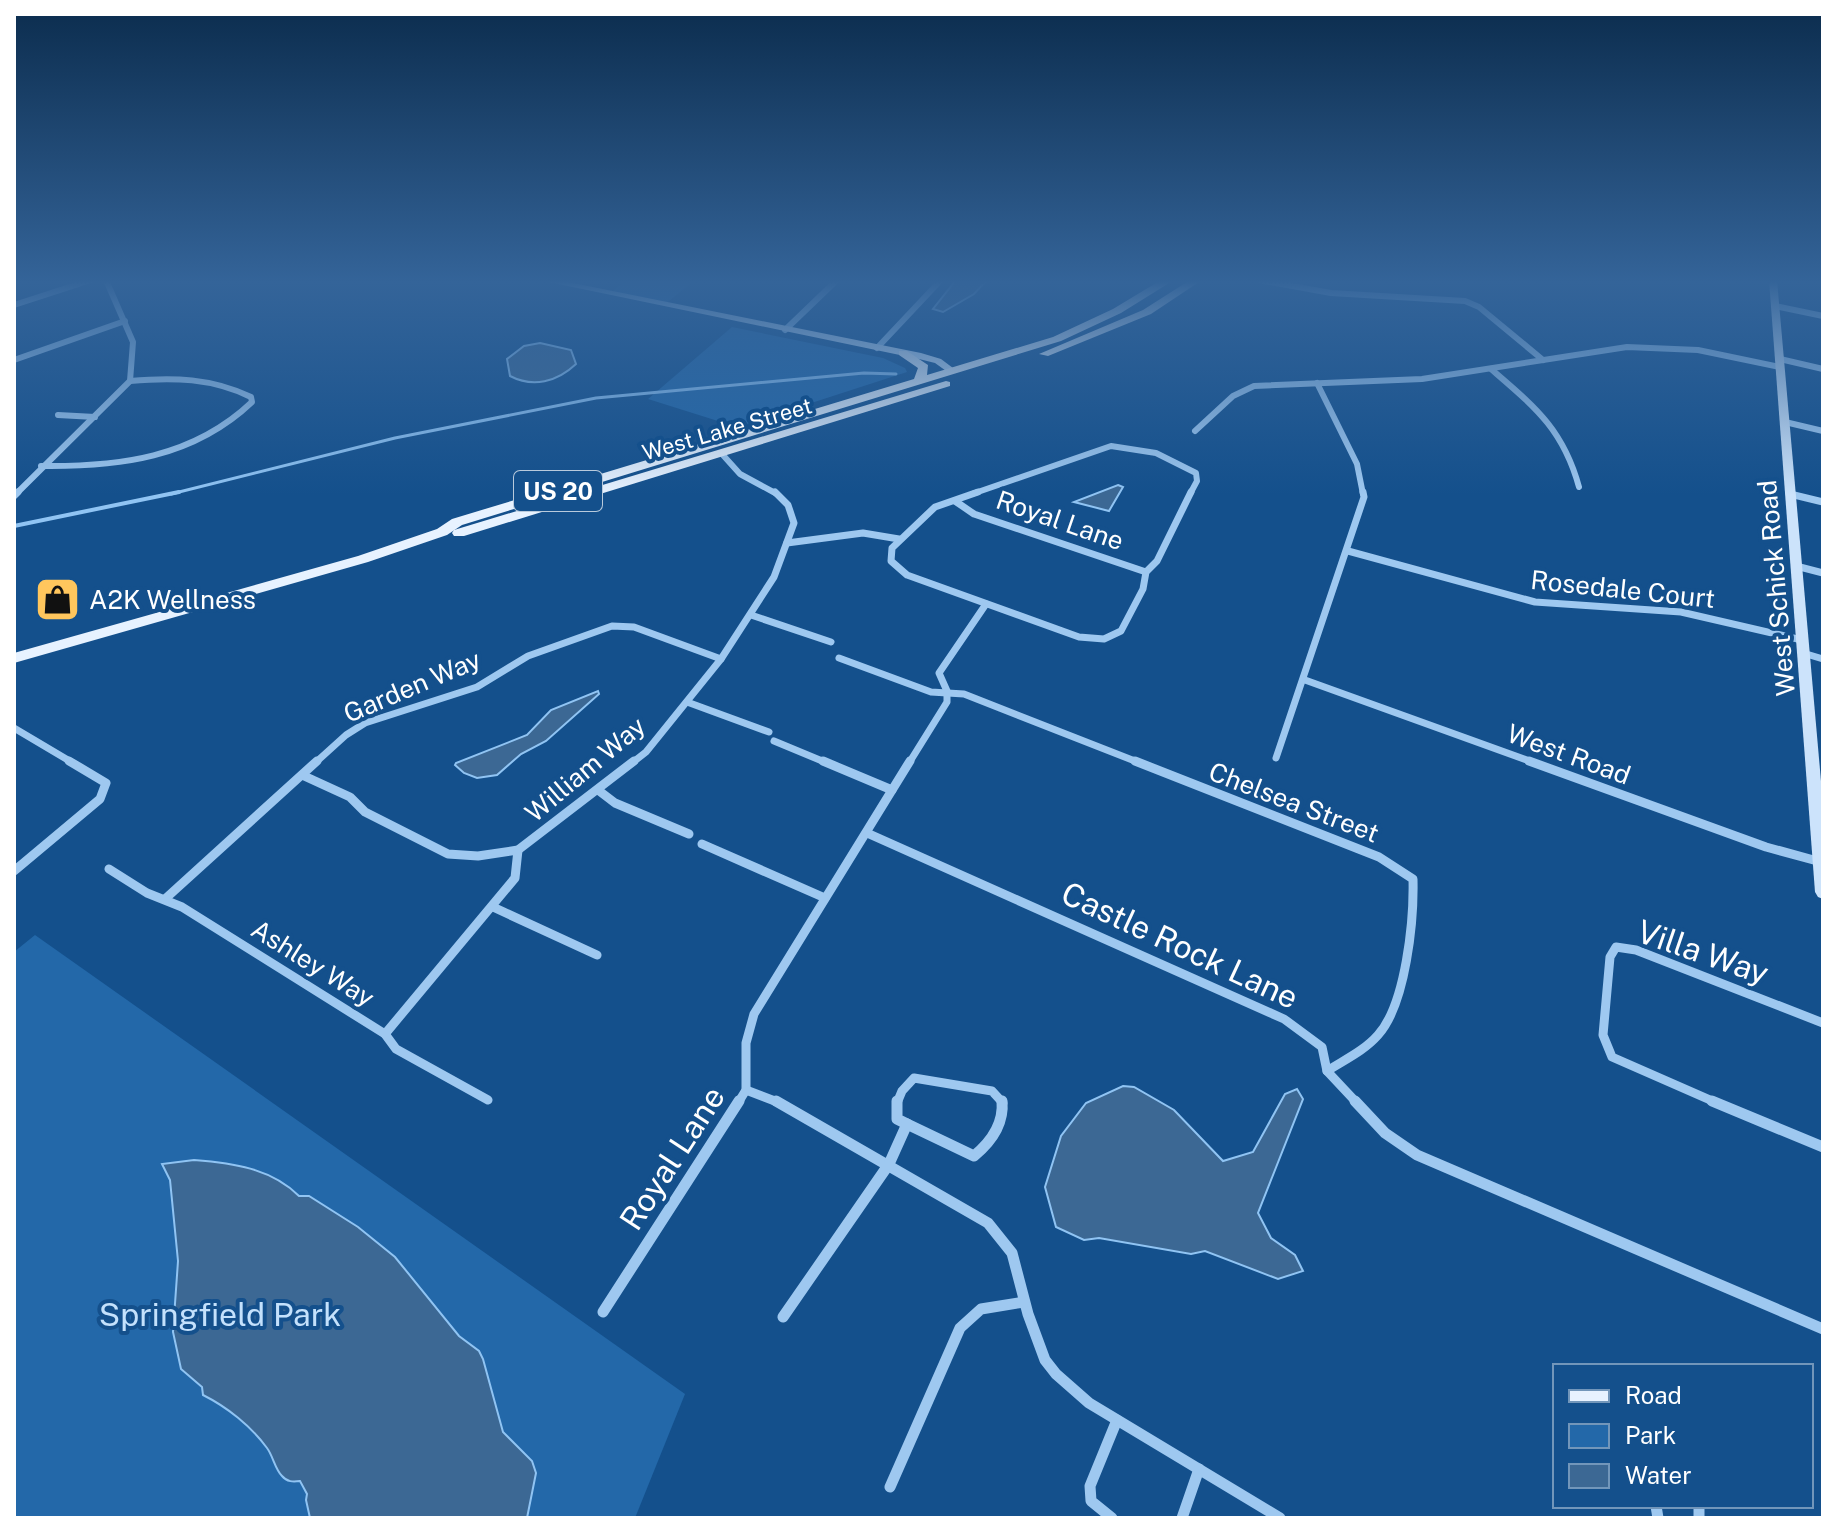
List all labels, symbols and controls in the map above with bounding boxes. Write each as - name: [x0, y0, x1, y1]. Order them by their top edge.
- street label: West Lake Street: [639, 392, 815, 466]
- road number: US 20: [514, 471, 602, 511]
- street label: West Schick Road: [1751, 479, 1801, 697]
- street label: Royal Lane: [992, 484, 1128, 556]
- street label: Rosedale Court: [1529, 564, 1717, 614]
- shop icon: A2K Wellness: [34, 575, 82, 623]
- place label: A2K Wellness: [89, 584, 256, 615]
- street label: Garden Way: [339, 643, 485, 729]
- street label: William Way: [519, 710, 651, 828]
- street label: West Road: [1503, 717, 1635, 791]
- street label: Chelsea Street: [1205, 755, 1383, 849]
- street label: Castle Rock Lane: [1056, 874, 1304, 1016]
- street label: Villa Way: [1632, 912, 1774, 992]
- street label: Ashley Way: [246, 913, 380, 1013]
- street label: Royal Lane: [612, 1080, 732, 1236]
- park label: Springfield Park: [99, 1296, 341, 1333]
- legend: [1553, 1364, 1813, 1508]
- text: Road: [1625, 1381, 1682, 1409]
- text: Park: [1625, 1421, 1676, 1449]
- text: Water: [1625, 1461, 1692, 1489]

